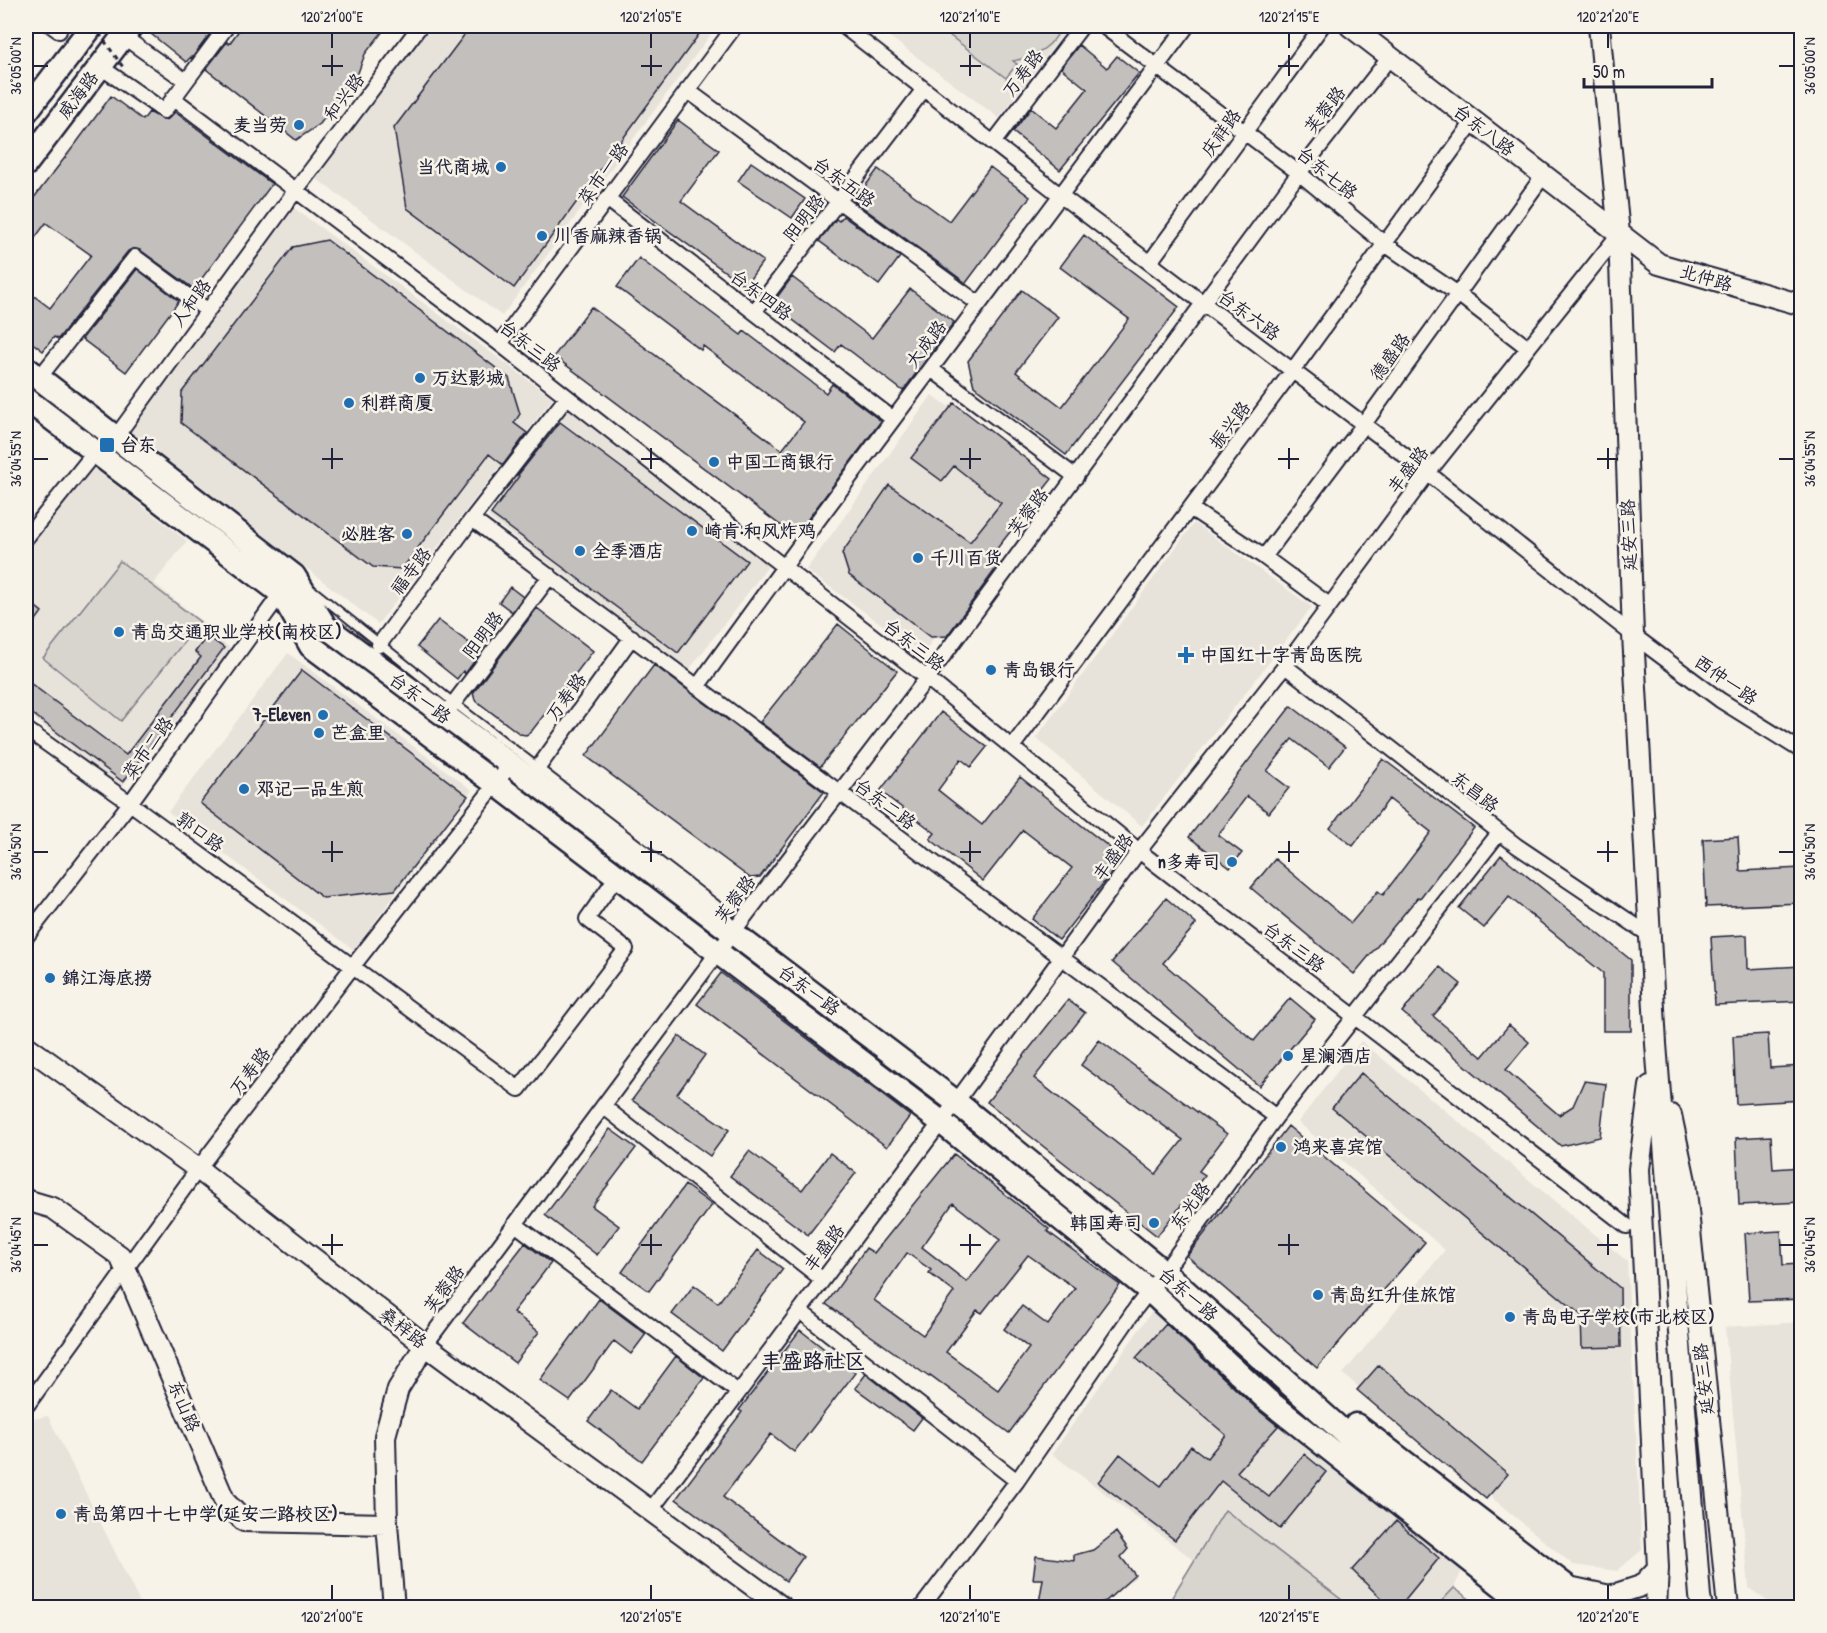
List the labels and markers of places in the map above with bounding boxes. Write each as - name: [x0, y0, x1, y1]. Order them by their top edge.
- place label: 麦当劳: [233, 112, 287, 137]
- marker: 麦当劳: [292, 118, 306, 132]
- place label: 当代商城: [417, 154, 489, 179]
- marker: 当代商城: [494, 160, 508, 174]
- place label: 川香麻辣香锅: [554, 223, 662, 248]
- marker: 川香麻辣香锅: [535, 229, 549, 243]
- place label: 万达影城: [432, 365, 504, 390]
- marker: 万达影城: [413, 371, 427, 385]
- place label: 利群商厦: [361, 390, 433, 415]
- marker: 利群商厦: [342, 396, 356, 410]
- place label: 台东: [120, 432, 156, 457]
- marker: 台东: [98, 436, 116, 454]
- place label: 中国工商银行: [726, 449, 834, 474]
- marker: 中国工商银行: [707, 455, 721, 469]
- place label: 崎肯·和风炸鸡: [704, 518, 816, 543]
- place label: 必胜客: [341, 521, 395, 546]
- marker: 崎肯·和风炸鸡: [685, 524, 699, 538]
- marker: 必胜客: [400, 527, 414, 541]
- place label: 全季酒店: [592, 538, 664, 563]
- marker: 全季酒店: [573, 544, 587, 558]
- place label: 千川百货: [930, 545, 1002, 570]
- marker: 千川百货: [911, 551, 925, 565]
- place label: 青岛交通职业学校(南校区): [131, 619, 342, 644]
- marker: 青岛交通职业学校(南校区): [112, 625, 126, 639]
- place label: 中国红十字青岛医院: [1200, 642, 1362, 667]
- marker: 中国红十字青岛医院: [1177, 646, 1195, 664]
- place label: 青岛银行: [1003, 657, 1075, 682]
- marker: 青岛银行: [984, 663, 998, 677]
- place label: 7-Eleven: [251, 702, 311, 727]
- marker: 7-Eleven: [316, 708, 330, 722]
- place label: 芒盒里: [331, 720, 385, 745]
- marker: 芒盒里: [312, 726, 326, 740]
- place label: 邓记一品生煎: [256, 776, 364, 801]
- marker: 邓记一品生煎: [237, 782, 251, 796]
- place label: n多寿司: [1158, 849, 1220, 874]
- marker: n多寿司: [1225, 855, 1239, 869]
- place label: 錦江海底撈: [62, 965, 152, 990]
- marker: 錦江海底撈: [43, 971, 57, 985]
- place label: 星澜酒店: [1300, 1043, 1372, 1068]
- marker: 星澜酒店: [1281, 1049, 1295, 1063]
- place label: 鸿来喜宾馆: [1293, 1134, 1383, 1159]
- marker: 鸿来喜宾馆: [1274, 1140, 1288, 1154]
- place label: 韩国寿司: [1070, 1210, 1142, 1235]
- marker: 韩国寿司: [1147, 1216, 1161, 1230]
- place label: 青岛红升佳旅馆: [1330, 1282, 1456, 1307]
- marker: 青岛红升佳旅馆: [1311, 1288, 1325, 1302]
- place label: 青岛电子学校(市北校区): [1522, 1304, 1715, 1329]
- marker: 青岛电子学校(市北校区): [1503, 1310, 1517, 1324]
- place label: 青岛第四十七中学(延安二路校区): [73, 1501, 338, 1526]
- marker: 青岛第四十七中学(延安二路校区): [54, 1507, 68, 1521]

